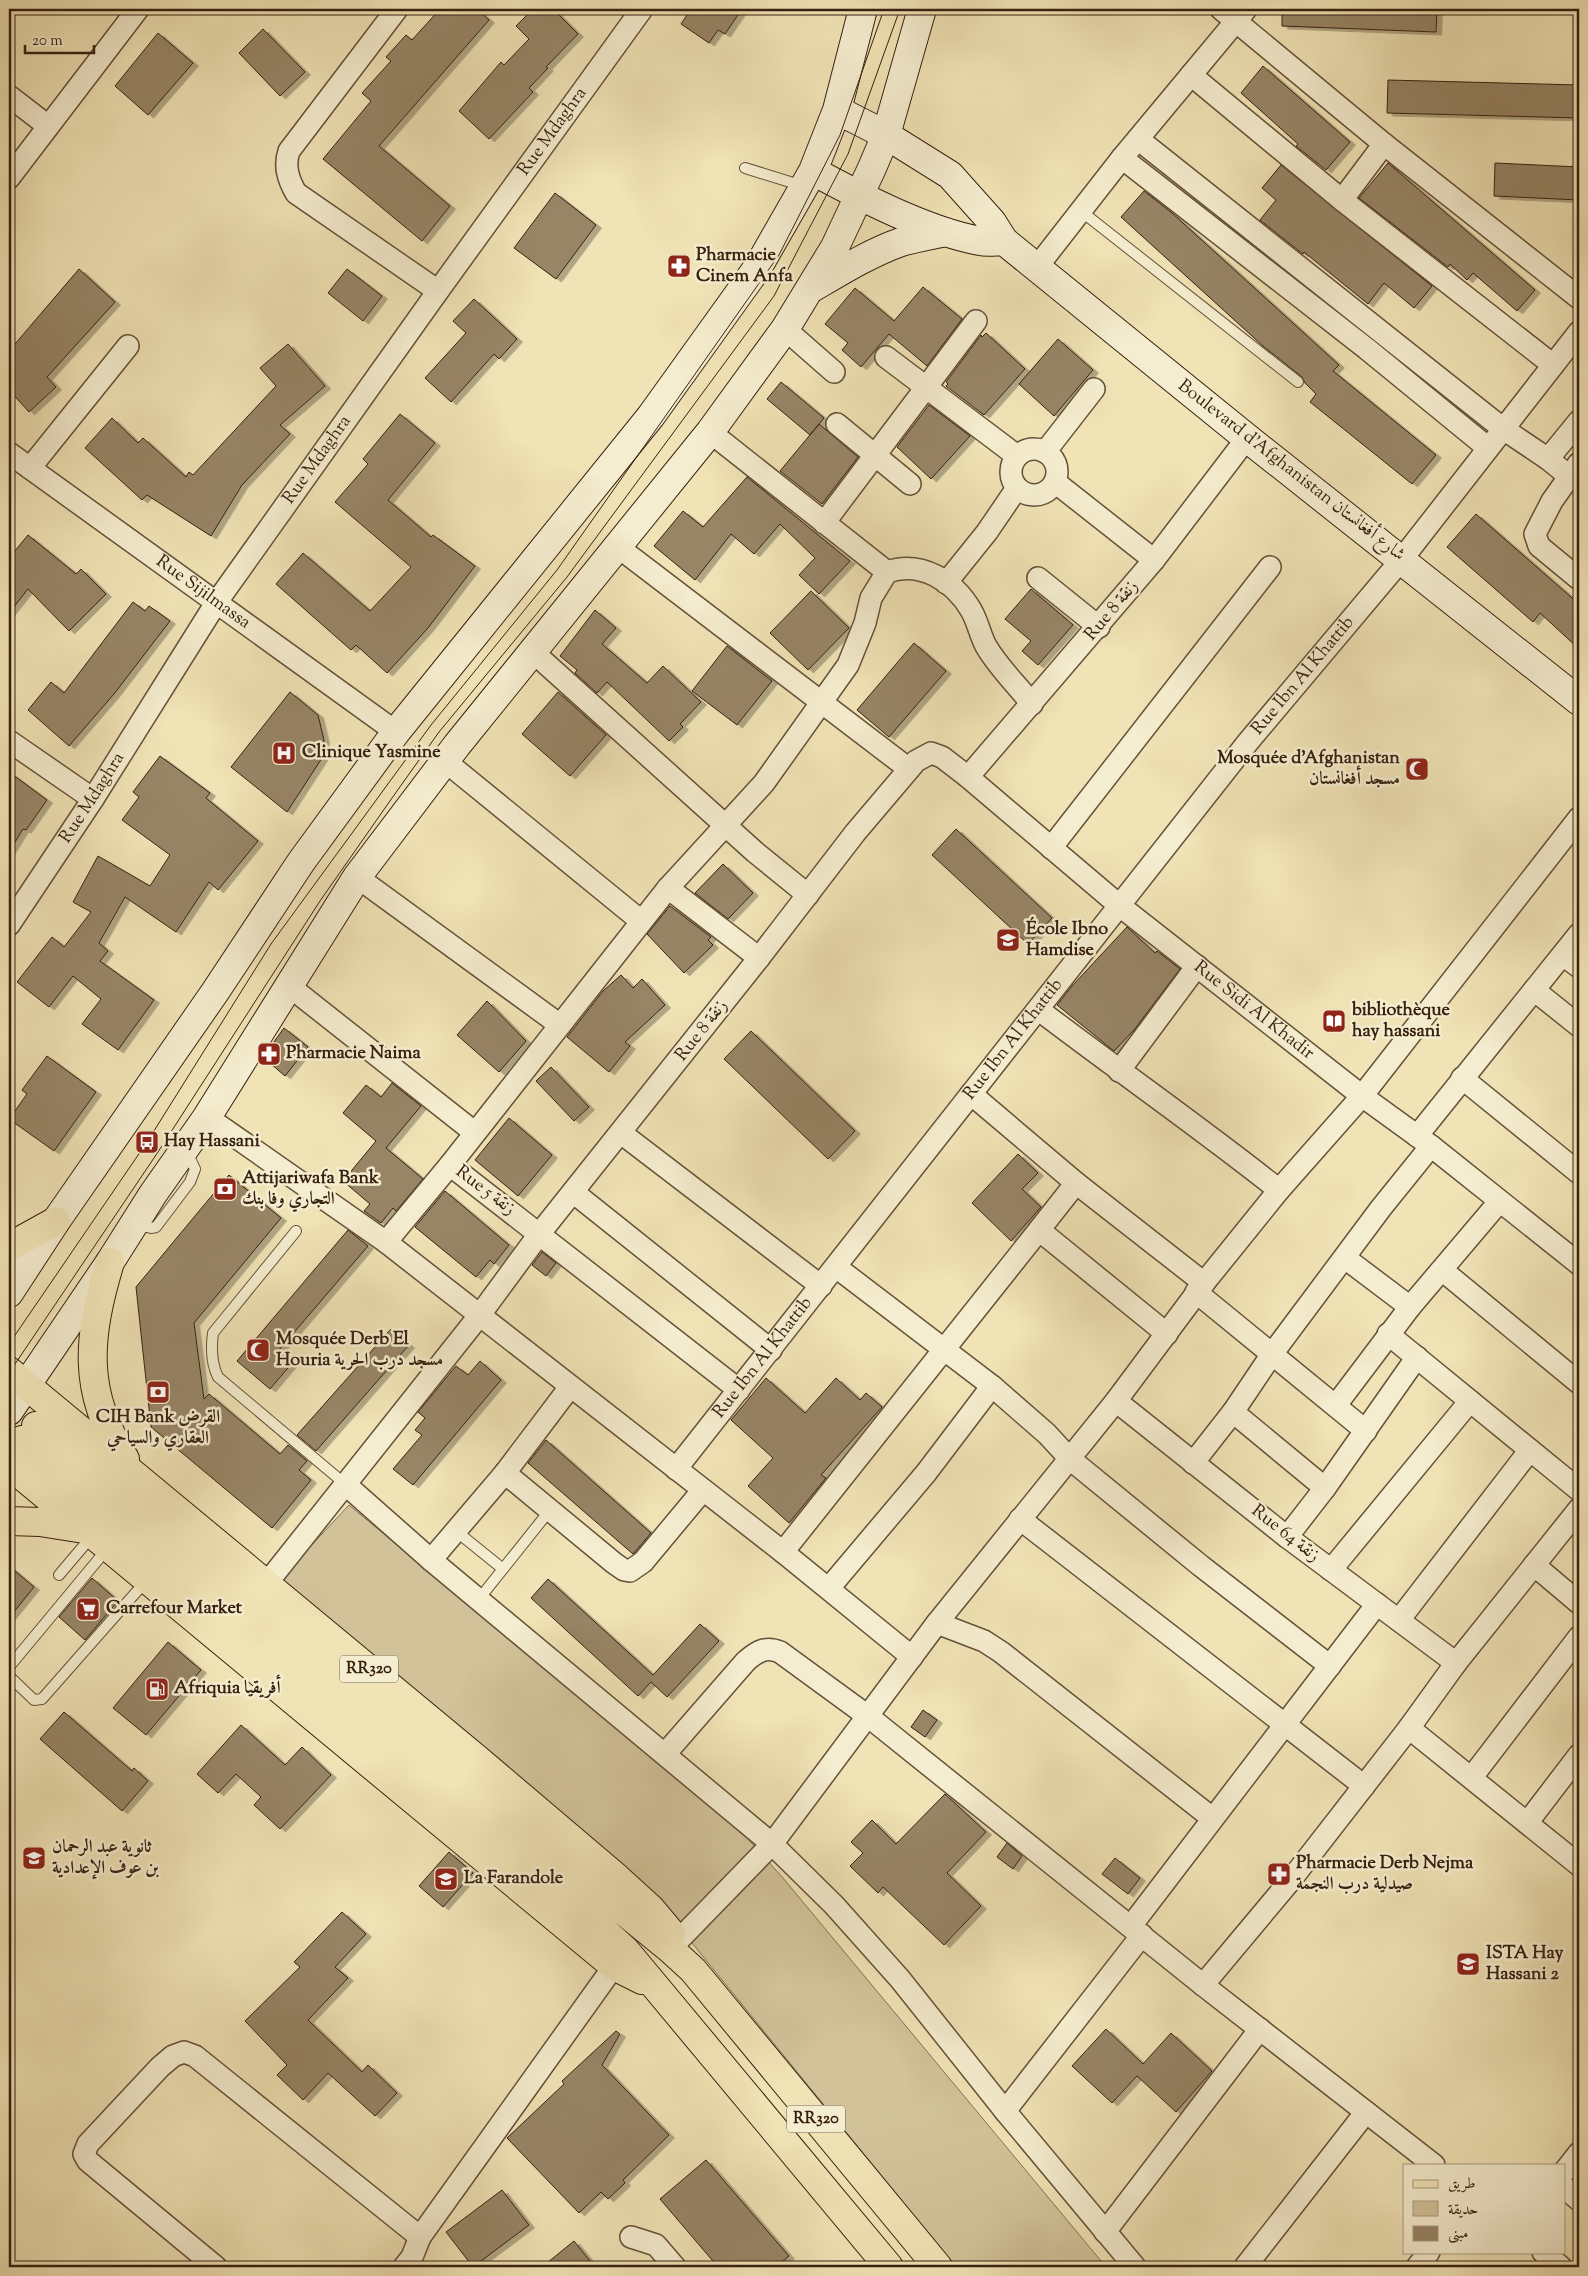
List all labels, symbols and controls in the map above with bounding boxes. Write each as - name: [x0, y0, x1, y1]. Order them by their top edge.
- scale bar: [25, 22, 94, 54]
- text: 20 m: [32, 31, 63, 52]
- street label: Rue Mdaghra: [512, 82, 594, 182]
- place label: Pharmacie Cinem Anfa: [696, 243, 793, 290]
- pharmacy icon: Pharmacie Cinem Anfa: [666, 253, 692, 279]
- street label: Boulevard d'Afghanistan شارع أفغانستان: [1172, 372, 1411, 568]
- street label: Rue Mdaghra: [277, 410, 358, 510]
- street label: Rue Sijilmassa: [150, 550, 256, 636]
- street label: Rue 8 زنقة: [1079, 575, 1145, 647]
- street label: Rue Ibn Al Khattib: [1246, 611, 1361, 741]
- hospital icon: Clinique Yasmine: [271, 740, 297, 766]
- place label: Clinique Yasmine: [302, 740, 441, 766]
- place label: Mosquée d'Afghanistan مسجد أفغانستان: [1217, 746, 1400, 793]
- street label: Rue Mdaghra: [54, 748, 132, 849]
- mosque icon: Mosquée d'Afghanistan مسجد أفغانستان: [1404, 756, 1430, 782]
- place label: École Ibno Hamdise: [1026, 916, 1108, 964]
- school or university icon: École Ibno Hamdise: [995, 927, 1021, 953]
- street label: Rue Sidi Al Khadir: [1188, 955, 1320, 1067]
- street label: Rue Ibn Al Khattib: [958, 974, 1070, 1106]
- street label: Rue 8 زنقة: [670, 995, 734, 1067]
- place label: bibliothèque hay hassani: [1351, 998, 1451, 1045]
- library icon: bibliothèque hay hassani: [1321, 1008, 1347, 1034]
- pharmacy icon: Pharmacie Naima: [256, 1041, 282, 1067]
- place label: Pharmacie Naima: [286, 1041, 421, 1067]
- bus stop icon: Hay Hassani: [134, 1129, 160, 1155]
- place label: Hay Hassani: [164, 1129, 261, 1155]
- street label: Rue 5 زنقة: [450, 1160, 520, 1222]
- place label: Attijariwafa Bank التجاري وفا بنك: [242, 1166, 379, 1213]
- bank icon: Attijariwafa Bank التجاري وفا بنك: [212, 1176, 238, 1202]
- street label: Rue Ibn Al Khattib: [707, 1292, 819, 1424]
- place label: Mosquée Derb El Houria مسجد درب الحرية: [276, 1327, 443, 1374]
- mosque icon: Mosquée Derb El Houria مسجد درب الحرية: [245, 1337, 271, 1363]
- bank icon: CIH Bank القرض العقاري والسياحي: [145, 1379, 171, 1405]
- place label: CIH Bank القرض العقاري والسياحي: [96, 1405, 220, 1452]
- street label: Rue 64 زنقة: [1245, 1499, 1325, 1569]
- supermarket icon: Carrefour Market: [75, 1596, 101, 1622]
- place label: Carrefour Market: [106, 1596, 243, 1622]
- road number: RR320: [340, 1656, 398, 1682]
- place label: Afriquia أفريقيا: [174, 1674, 282, 1702]
- fuel station icon: Afriquia أفريقيا: [144, 1676, 170, 1702]
- place label: ثانوية عبد الرحمان بن عوف الإعدادية: [52, 1835, 159, 1882]
- school or university icon: ثانوية عبد الرحمان بن عوف الإعدادية: [21, 1845, 47, 1871]
- place label: Pharmacie Derb Nejma صيدلية درب النجمة: [1296, 1851, 1474, 1898]
- pharmacy icon: Pharmacie Derb Nejma صيدلية درب النجمة: [1266, 1861, 1292, 1887]
- school or university icon: La Farandole: [433, 1866, 459, 1892]
- place label: La Farandole: [464, 1866, 564, 1892]
- place label: ISTA Hay Hassani 2: [1486, 1941, 1563, 1988]
- school or university icon: ISTA Hay Hassani 2: [1455, 1951, 1481, 1977]
- road number: RR320: [787, 2106, 845, 2132]
- legend: [1403, 2164, 1566, 2254]
- text: طريق: [1448, 2174, 1475, 2195]
- text: حديقة: [1448, 2200, 1478, 2221]
- text: مبنى: [1448, 2224, 1468, 2245]

